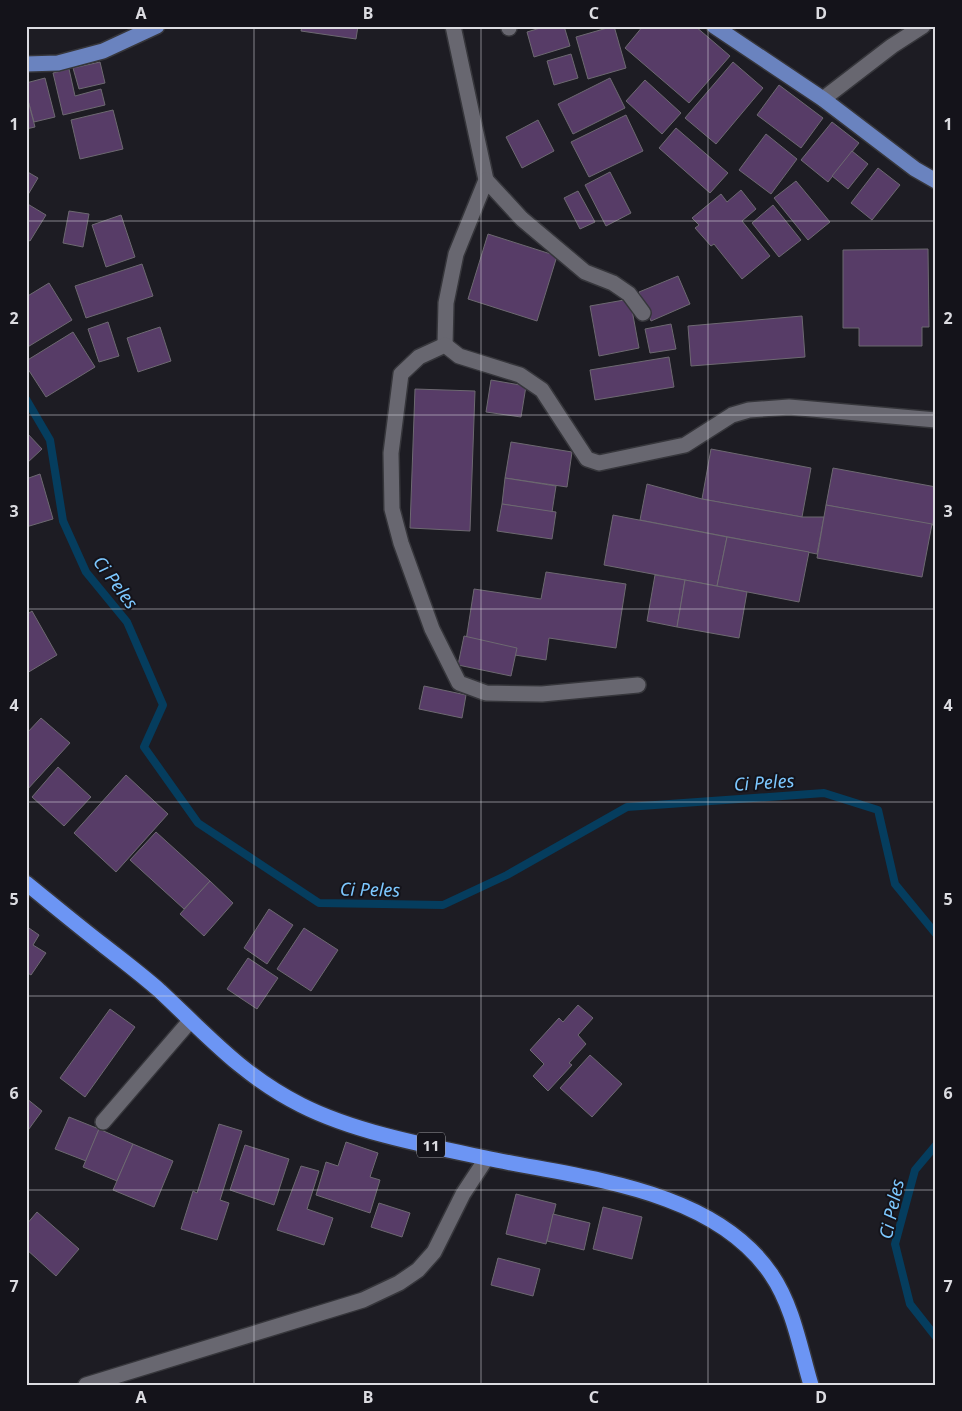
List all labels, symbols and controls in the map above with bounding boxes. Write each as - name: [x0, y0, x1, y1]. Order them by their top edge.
- text: A: [135, 2, 147, 24]
- text: B: [363, 2, 373, 24]
- text: C: [589, 2, 599, 24]
- text: D: [815, 2, 827, 24]
- text: 1: [9, 113, 19, 135]
- text: 1: [943, 113, 953, 135]
- text: 2: [9, 307, 19, 329]
- text: 2: [943, 307, 953, 329]
- text: 3: [9, 500, 19, 522]
- text: 3: [943, 500, 953, 522]
- water label: Ci Peles: [88, 551, 144, 614]
- text: 4: [9, 694, 19, 716]
- text: 4: [943, 694, 953, 716]
- water label: Ci Peles: [733, 768, 795, 796]
- water label: Ci Peles: [340, 876, 401, 902]
- text: 5: [9, 888, 19, 910]
- text: 5: [943, 888, 953, 910]
- text: 6: [9, 1082, 19, 1104]
- text: 6: [943, 1082, 953, 1104]
- road number: 11: [417, 1132, 445, 1158]
- water label: Ci Peles: [873, 1177, 909, 1241]
- text: 7: [9, 1275, 19, 1297]
- text: 7: [943, 1275, 953, 1297]
- text: A: [135, 1386, 147, 1408]
- text: B: [363, 1386, 373, 1408]
- text: C: [589, 1386, 599, 1408]
- text: D: [815, 1386, 827, 1408]

